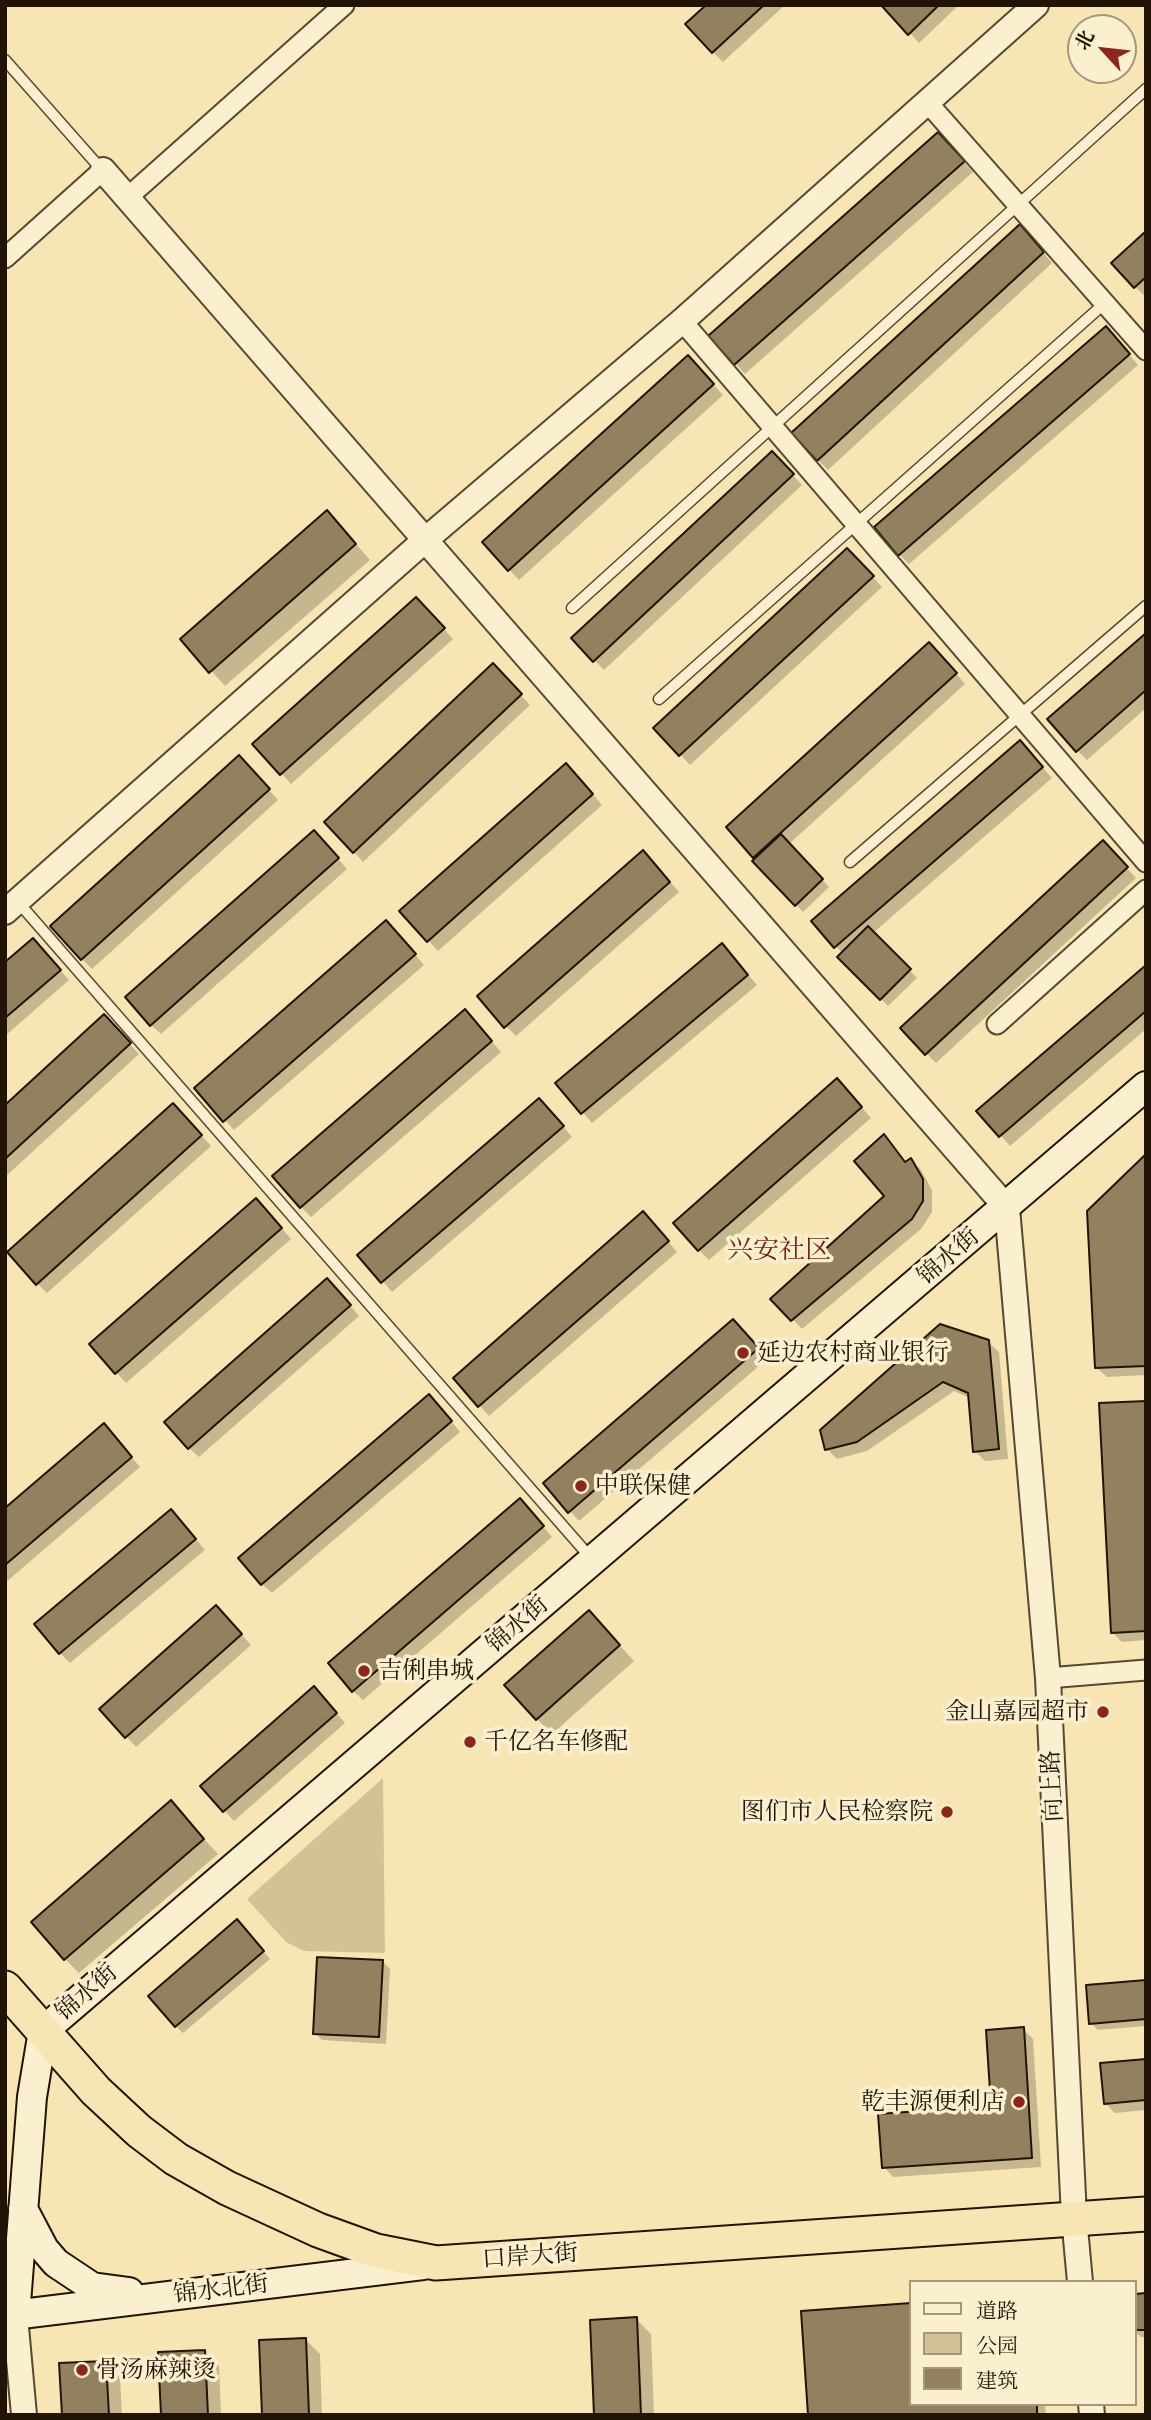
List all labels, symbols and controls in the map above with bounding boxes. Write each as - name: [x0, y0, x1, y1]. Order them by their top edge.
- north arrow: [1067, 14, 1137, 84]
- text: 北: [1069, 26, 1100, 54]
- street label: 锦水街: [912, 1223, 986, 1291]
- district label: 兴安社区: [727, 1235, 831, 1267]
- place label: 延边农村商业银行: [757, 1339, 949, 1367]
- marker: 延边农村商业银行: [735, 1345, 751, 1361]
- place label: 中联保健: [595, 1472, 691, 1500]
- marker: 中联保健: [573, 1478, 589, 1494]
- street label: 锦水街: [481, 1591, 555, 1659]
- place label: 吉俐串城: [378, 1657, 474, 1685]
- marker: 吉俐串城: [356, 1663, 372, 1679]
- place label: 金山嘉园超市: [945, 1698, 1089, 1726]
- marker: 金山嘉园超市: [1095, 1704, 1111, 1720]
- place label: 千亿名车修配: [484, 1728, 628, 1756]
- marker: 千亿名车修配: [462, 1734, 478, 1750]
- street label: 向上路: [1037, 1749, 1069, 1823]
- place label: 图们市人民检察院: [741, 1798, 933, 1826]
- marker: 图们市人民检察院: [939, 1804, 955, 1820]
- street label: 锦水街: [50, 1959, 124, 2027]
- place label: 乾丰源便利店: [861, 2088, 1005, 2116]
- marker: 乾丰源便利店: [1011, 2094, 1027, 2110]
- street label: 口岸大街: [481, 2239, 579, 2275]
- street label: 锦水北街: [172, 2270, 270, 2310]
- legend: [909, 2280, 1137, 2406]
- text: 道路: [976, 2297, 1018, 2324]
- text: 公园: [976, 2332, 1018, 2359]
- place label: 骨汤麻辣烫: [96, 2356, 216, 2384]
- marker: 骨汤麻辣烫: [74, 2362, 90, 2378]
- text: 建筑: [976, 2367, 1018, 2394]

